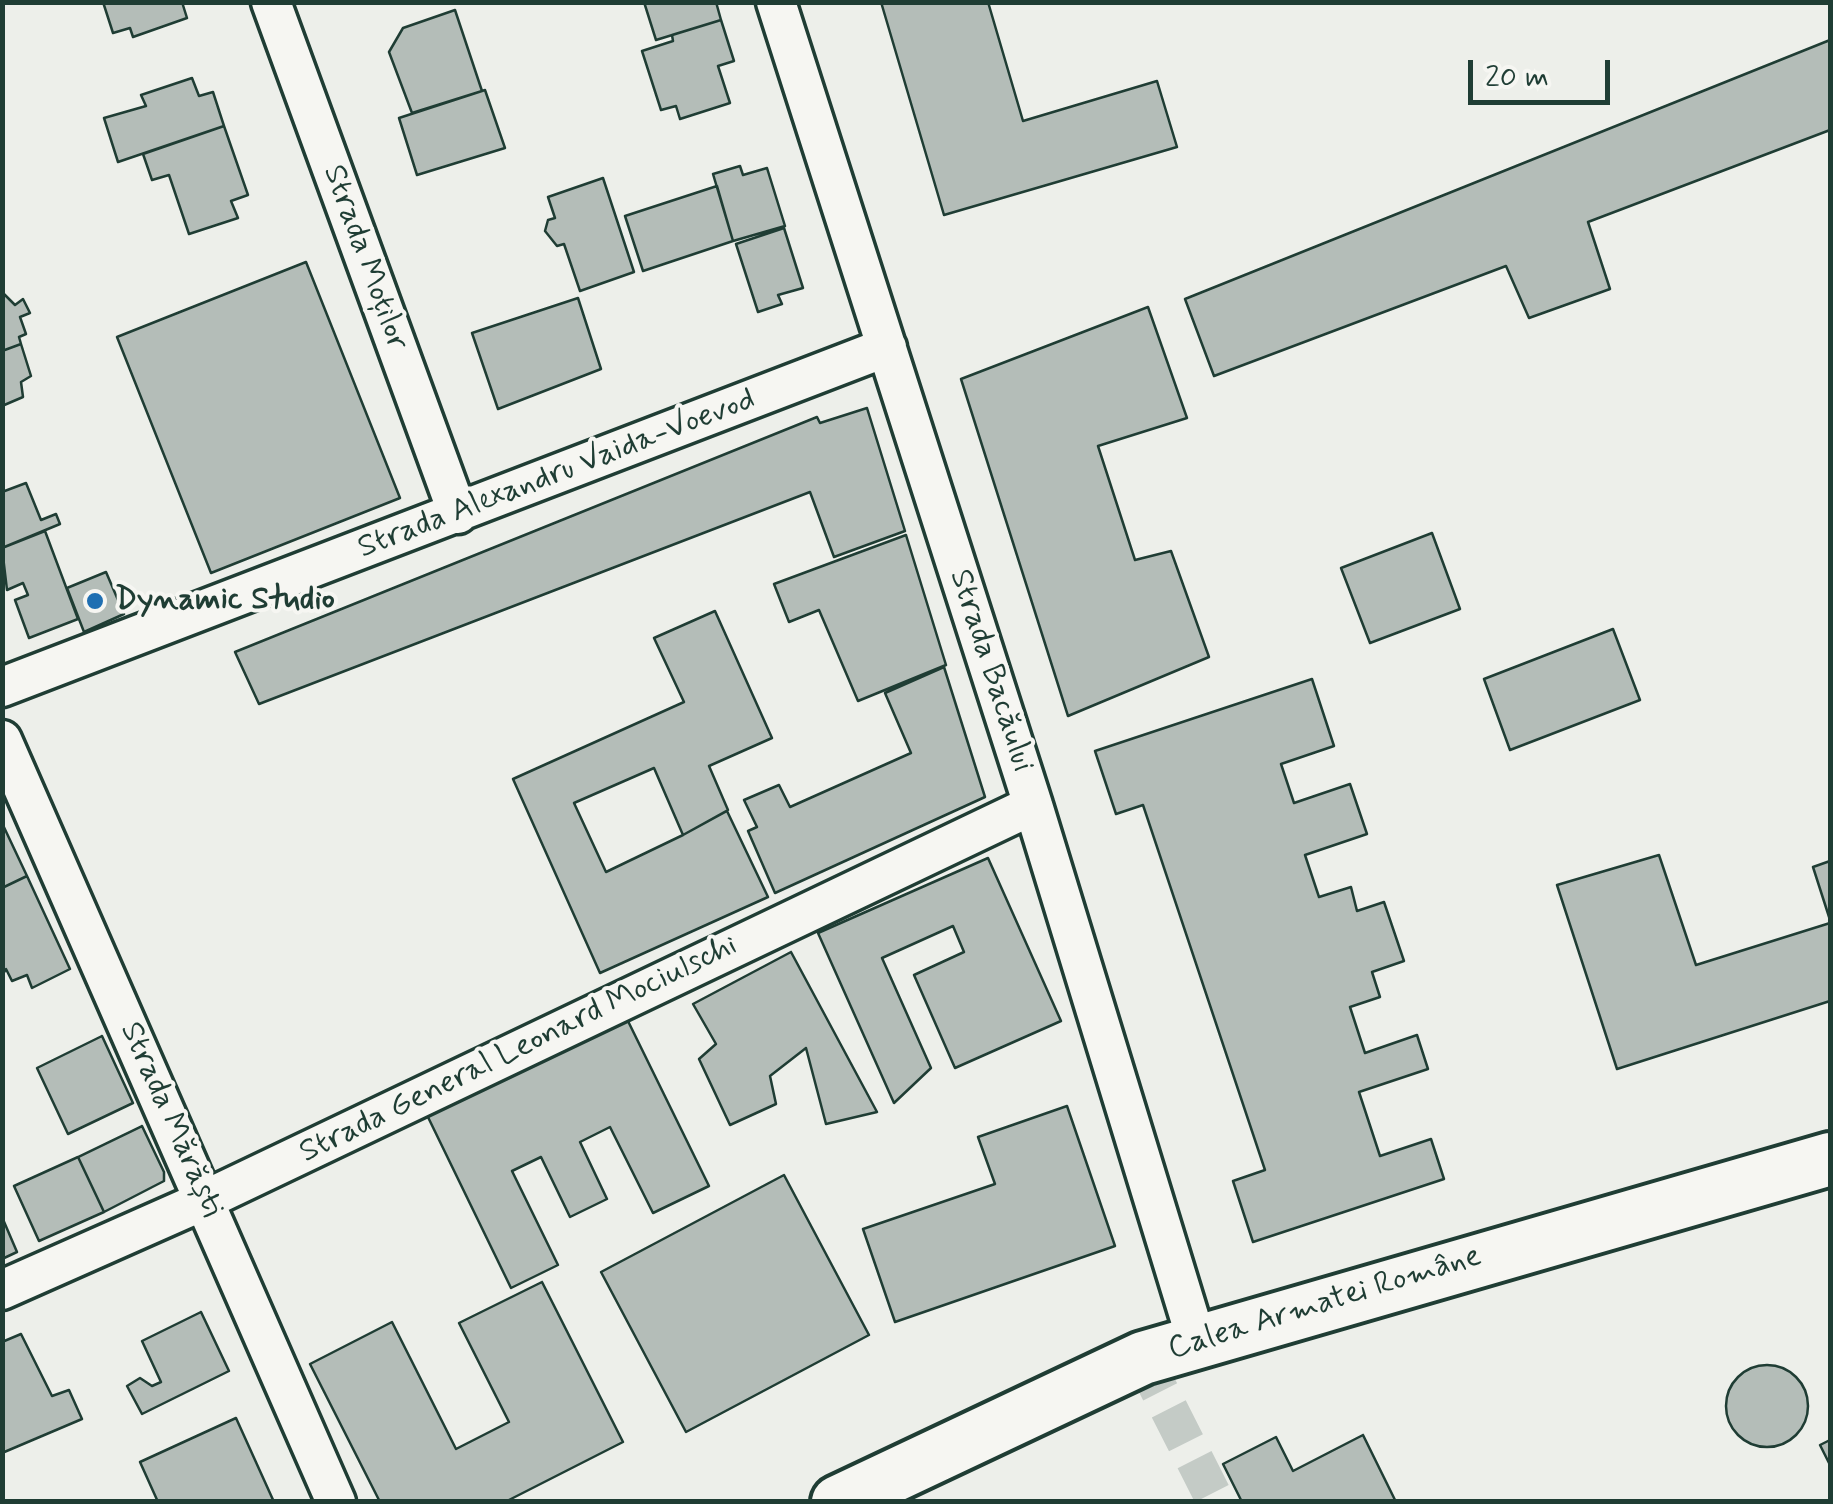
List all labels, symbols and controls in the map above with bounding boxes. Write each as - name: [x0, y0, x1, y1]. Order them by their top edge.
- scale bar: [1473, 40, 1616, 102]
- text: 20 m: [1485, 58, 1549, 97]
- street label: Strada Moților: [313, 160, 415, 356]
- street label: Strada Alexandru Vaida-Voevod: [353, 381, 761, 569]
- street label: Strada Bacăului: [939, 565, 1041, 777]
- place label: Dynamic Studio: [115, 582, 335, 620]
- marker: Dynamic Studio: [84, 590, 106, 612]
- street label: Strada General Leonard Mociulschi: [294, 927, 744, 1173]
- street label: Strada Mărăști: [110, 1017, 230, 1223]
- street label: Calea Armatei Române: [1164, 1238, 1486, 1370]

